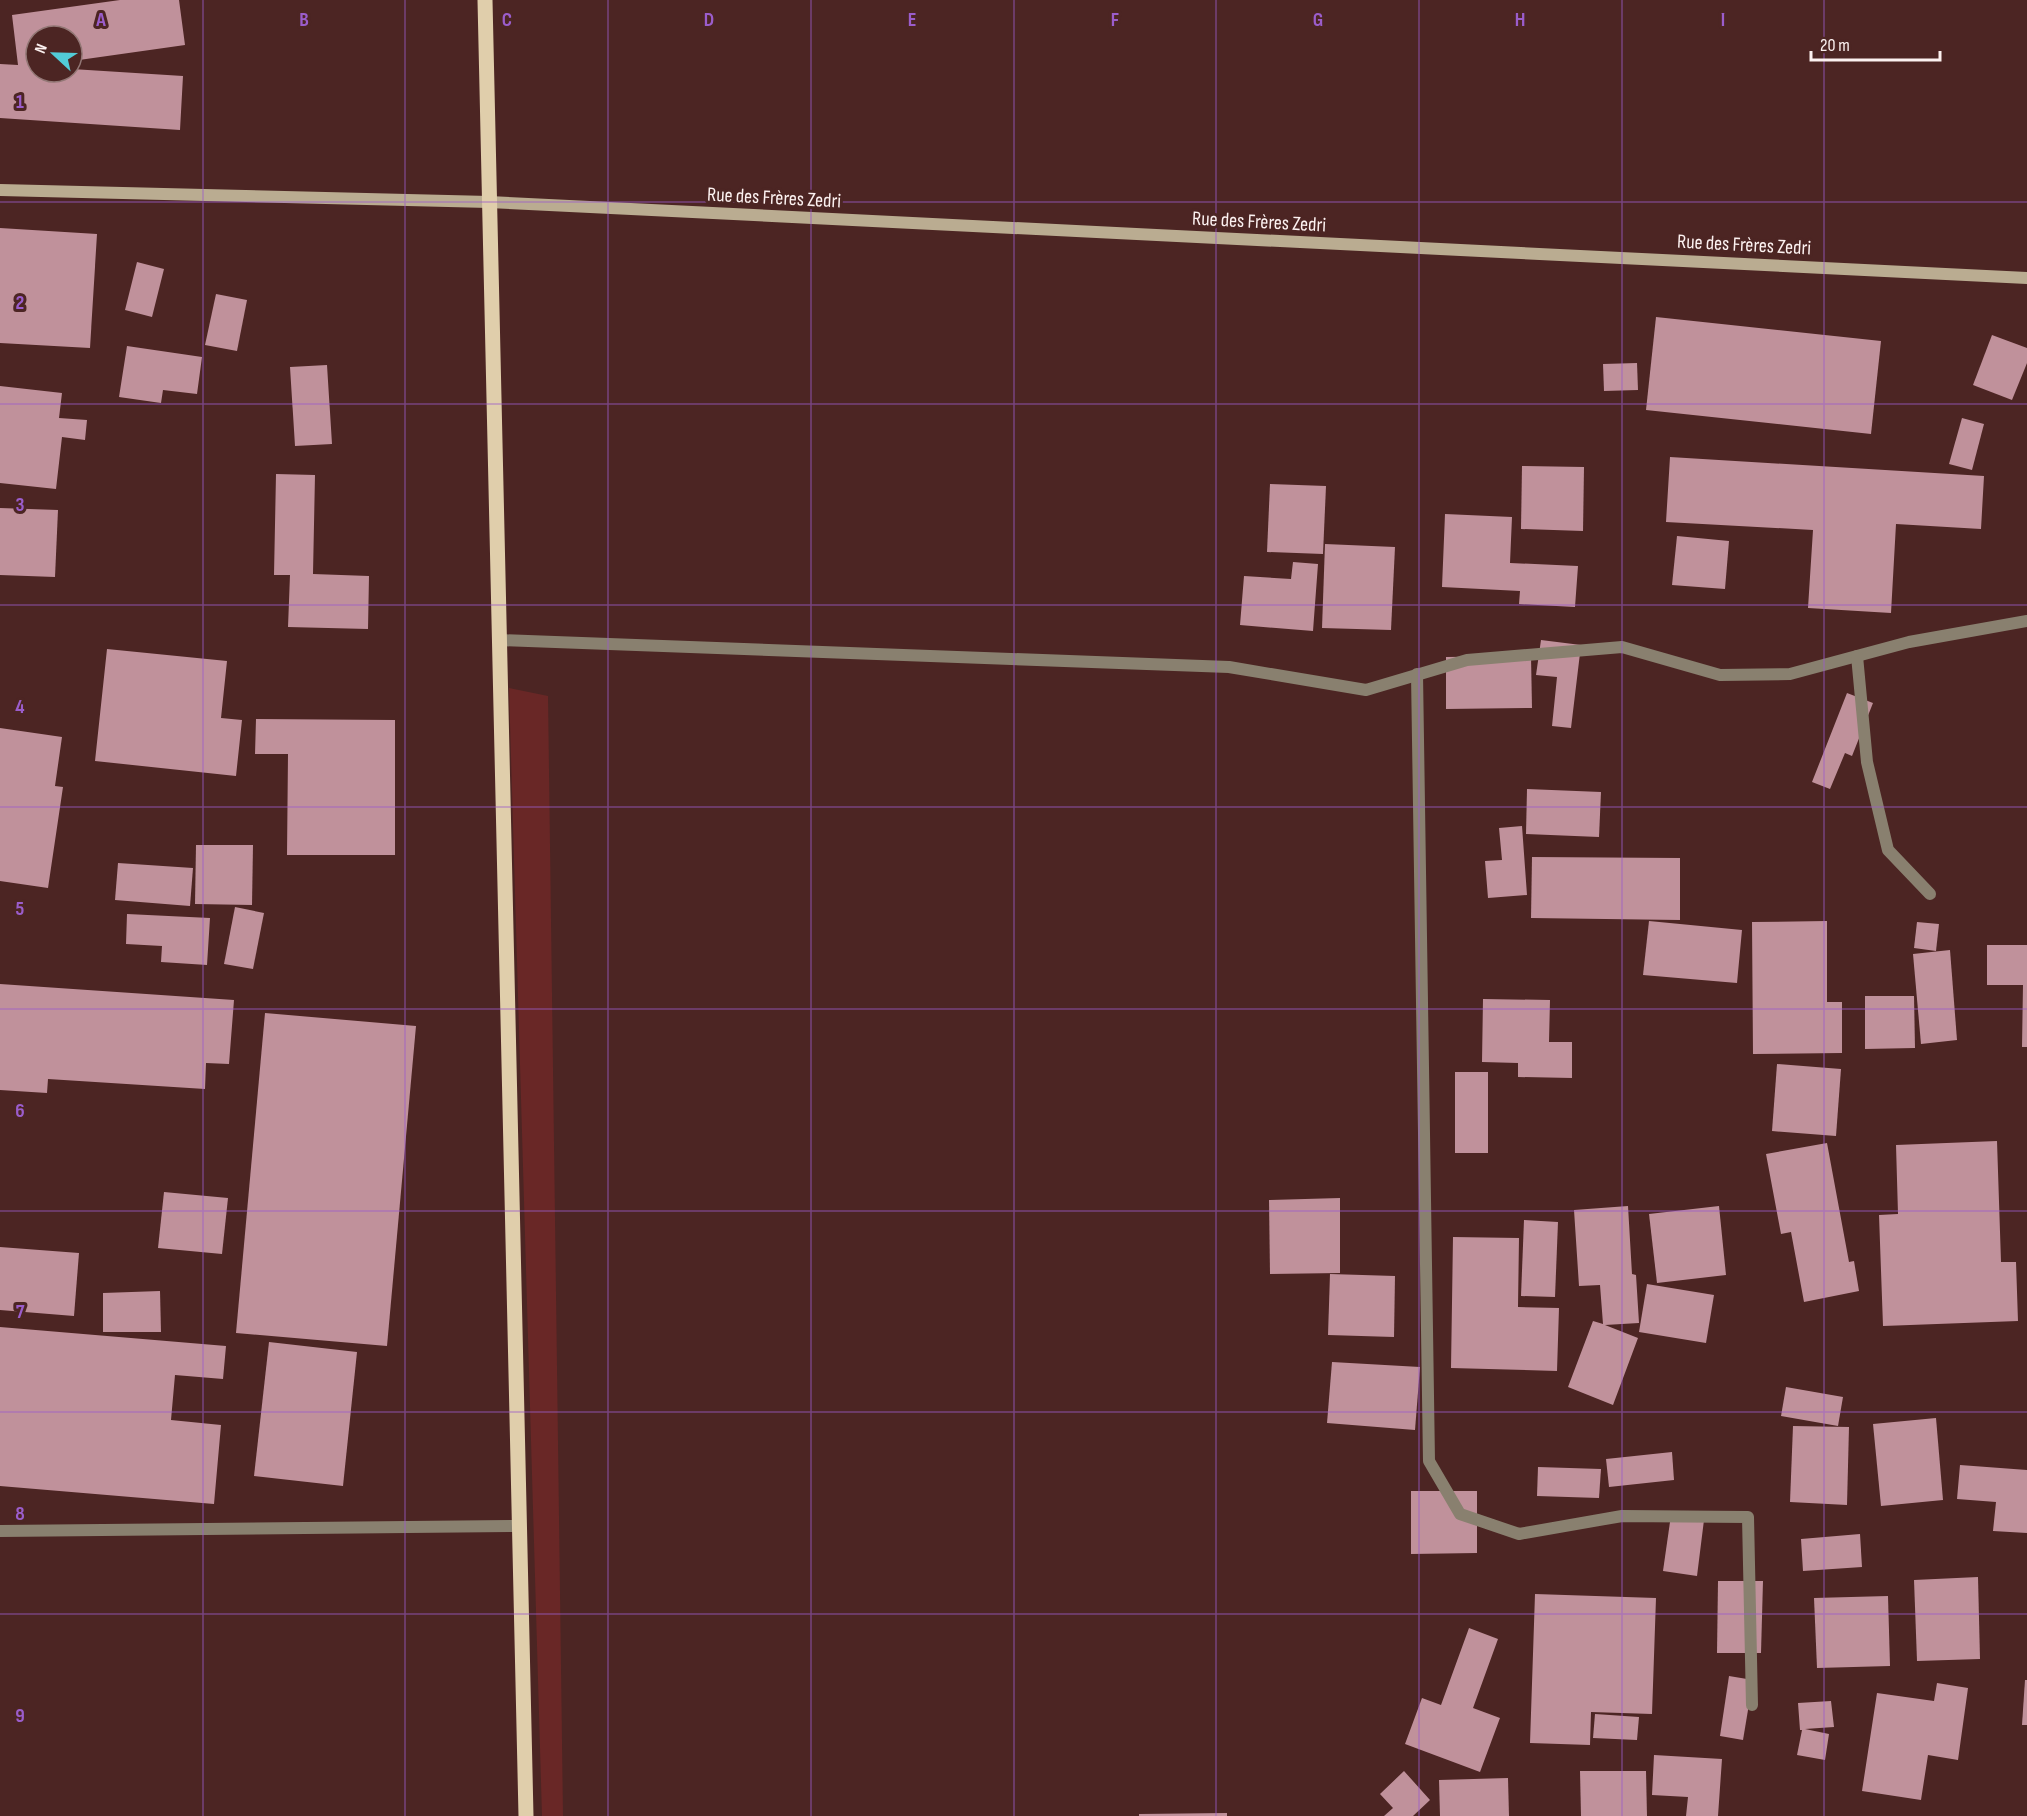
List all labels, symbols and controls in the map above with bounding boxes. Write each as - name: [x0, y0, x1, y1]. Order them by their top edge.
- text: A: [95, 8, 106, 32]
- text: B: [299, 8, 309, 32]
- text: C: [502, 8, 512, 32]
- text: D: [704, 8, 714, 32]
- text: E: [908, 8, 916, 32]
- text: F: [1111, 8, 1119, 32]
- text: G: [1313, 8, 1323, 32]
- text: H: [1515, 8, 1525, 32]
- text: I: [1721, 8, 1725, 32]
- north arrow: [24, 24, 84, 84]
- scale bar: [1811, 24, 1940, 62]
- text: 20 m: [1820, 35, 1850, 56]
- text: N: [31, 41, 52, 56]
- text: 1: [16, 90, 24, 114]
- street label: Rue des Frères Zedri: [706, 183, 842, 213]
- street label: Rue des Frères Zedri: [1191, 207, 1327, 237]
- street label: Rue des Frères Zedri: [1676, 230, 1812, 260]
- text: 2: [16, 291, 24, 315]
- text: 3: [16, 493, 25, 517]
- text: 4: [15, 695, 25, 719]
- text: 5: [16, 897, 25, 921]
- text: 6: [15, 1099, 25, 1123]
- text: 7: [16, 1300, 25, 1324]
- text: 8: [15, 1502, 25, 1526]
- text: 9: [15, 1704, 25, 1728]

